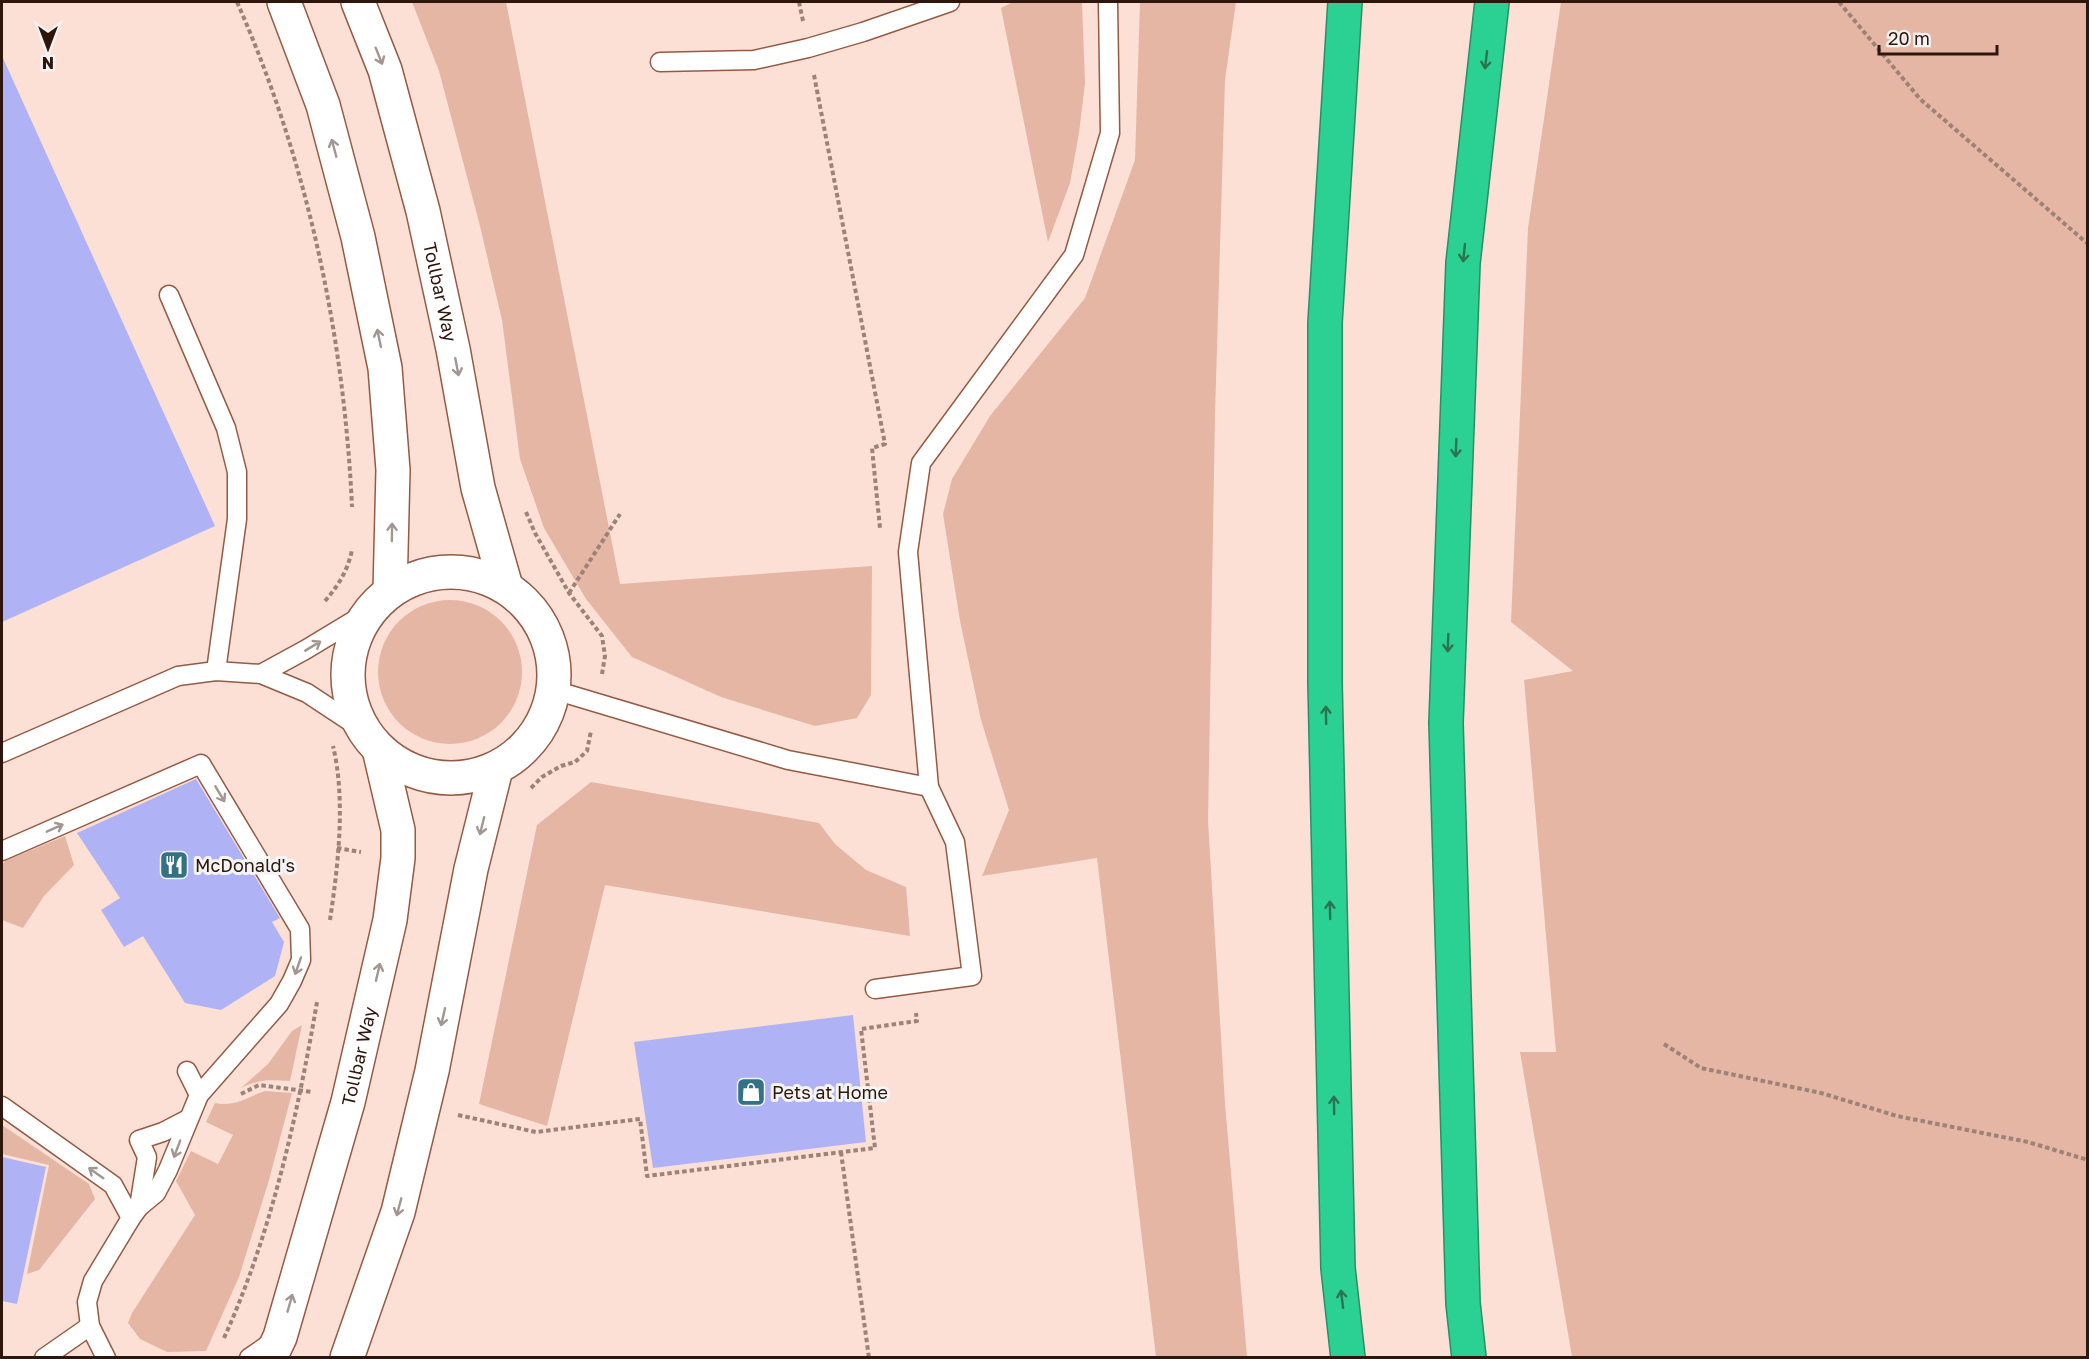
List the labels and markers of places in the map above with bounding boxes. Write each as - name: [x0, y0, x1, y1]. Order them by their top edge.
- restaurant icon: McDonald's: [158, 849, 190, 881]
- place label: McDonald's: [195, 854, 295, 876]
- shop icon: Pets at Home: [735, 1076, 767, 1108]
- place label: Pets at Home: [772, 1081, 888, 1103]

